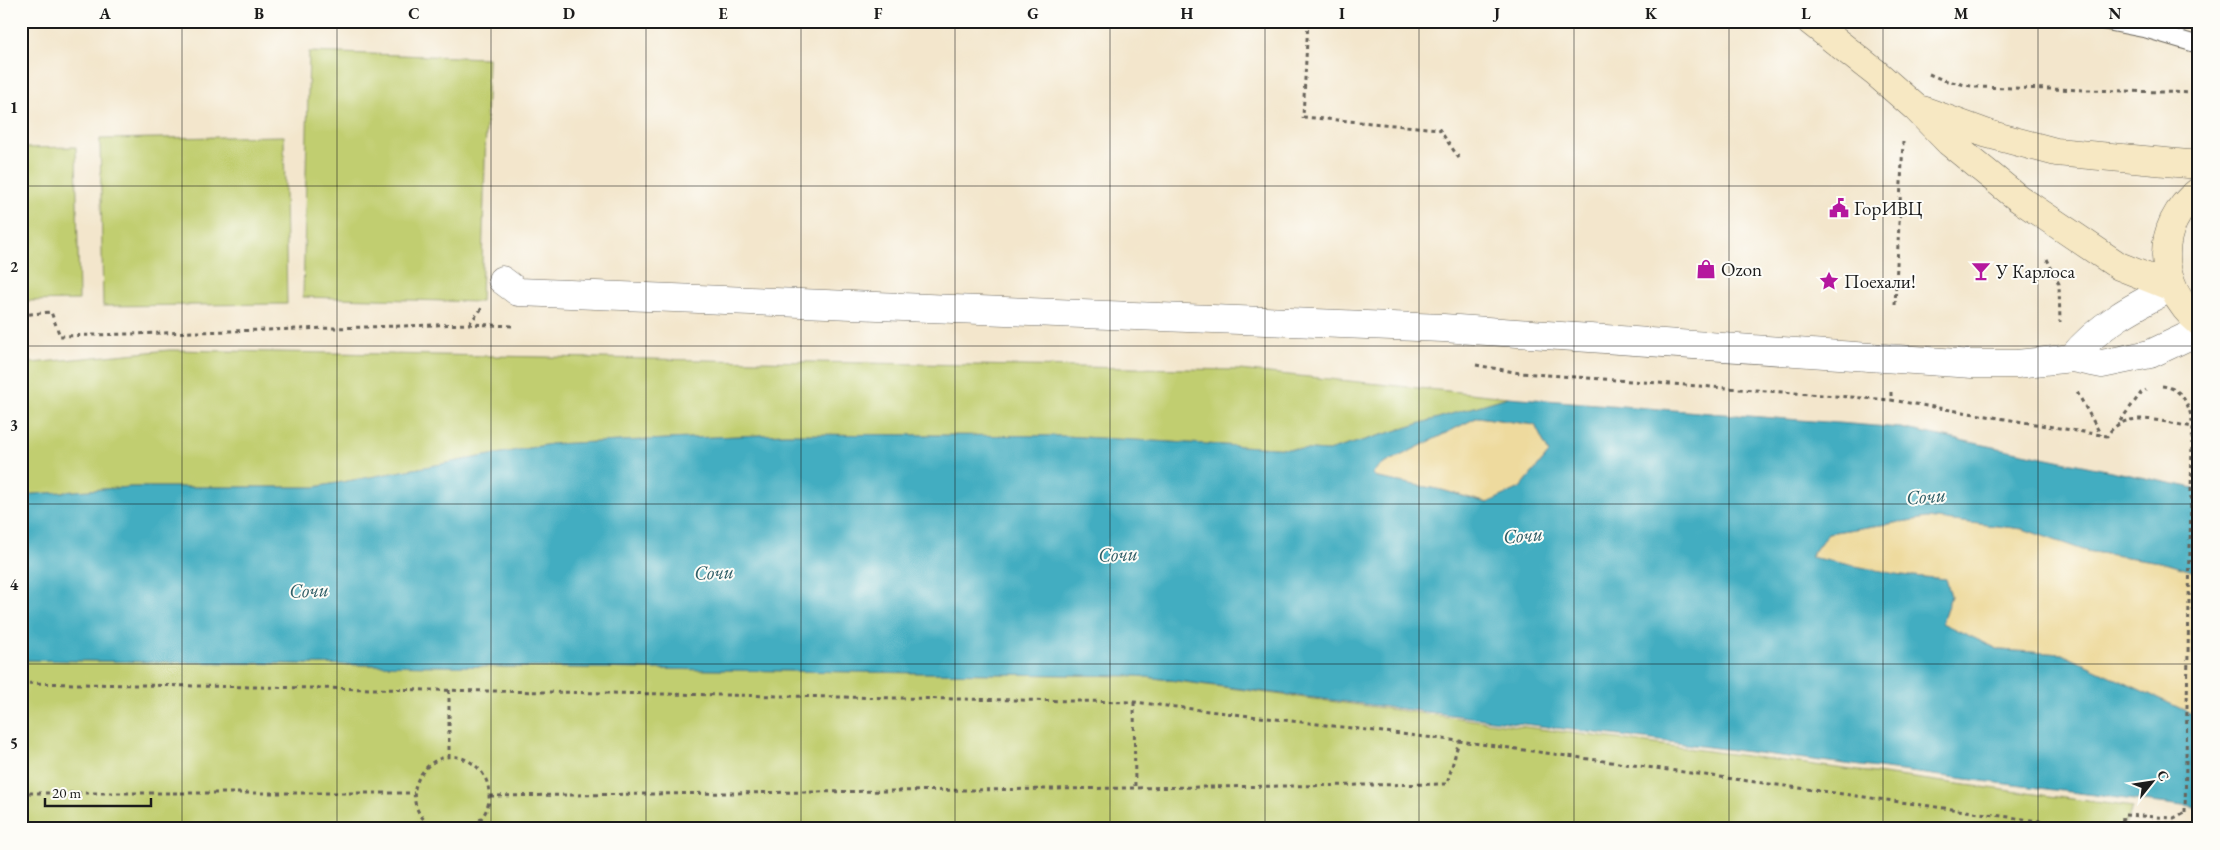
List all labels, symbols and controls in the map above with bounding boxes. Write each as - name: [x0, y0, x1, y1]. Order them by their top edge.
- text: A: [98, 3, 111, 24]
- text: B: [254, 3, 264, 24]
- text: C: [408, 3, 420, 24]
- text: D: [563, 3, 575, 24]
- text: E: [718, 3, 728, 24]
- text: F: [874, 3, 883, 24]
- text: G: [1027, 3, 1039, 24]
- text: H: [1181, 3, 1194, 24]
- text: I: [1339, 3, 1345, 24]
- text: J: [1492, 3, 1500, 24]
- text: K: [1645, 3, 1658, 24]
- text: L: [1801, 3, 1811, 24]
- text: M: [1954, 3, 1969, 24]
- text: N: [2109, 3, 2122, 24]
- text: 1: [10, 97, 18, 118]
- place label: ГорИВЦ: [1854, 196, 1923, 221]
- public building icon: ГорИВЦ: [1828, 197, 1850, 219]
- text: 2: [10, 256, 19, 277]
- place label: Ozon: [1721, 257, 1762, 282]
- shop icon: Ozon: [1695, 258, 1717, 280]
- place label: У Карлоса: [1995, 259, 2075, 284]
- bar icon: У Карлоса: [1970, 260, 1992, 282]
- place label: Поехали!: [1844, 269, 1916, 294]
- place icon: Поехали!: [1818, 270, 1840, 292]
- text: 3: [10, 415, 18, 436]
- water label: Сочи: [1905, 481, 1947, 511]
- water label: Сочи: [1502, 520, 1544, 550]
- water label: Сочи: [1097, 540, 1139, 568]
- water label: Сочи: [693, 558, 735, 586]
- text: 4: [10, 574, 19, 595]
- water label: Сочи: [288, 576, 330, 604]
- text: 5: [10, 733, 18, 754]
- north arrow: [2128, 758, 2178, 808]
- text: С: [2153, 767, 2174, 784]
- scale bar: [45, 775, 151, 807]
- text: 20 m: [52, 783, 81, 802]

